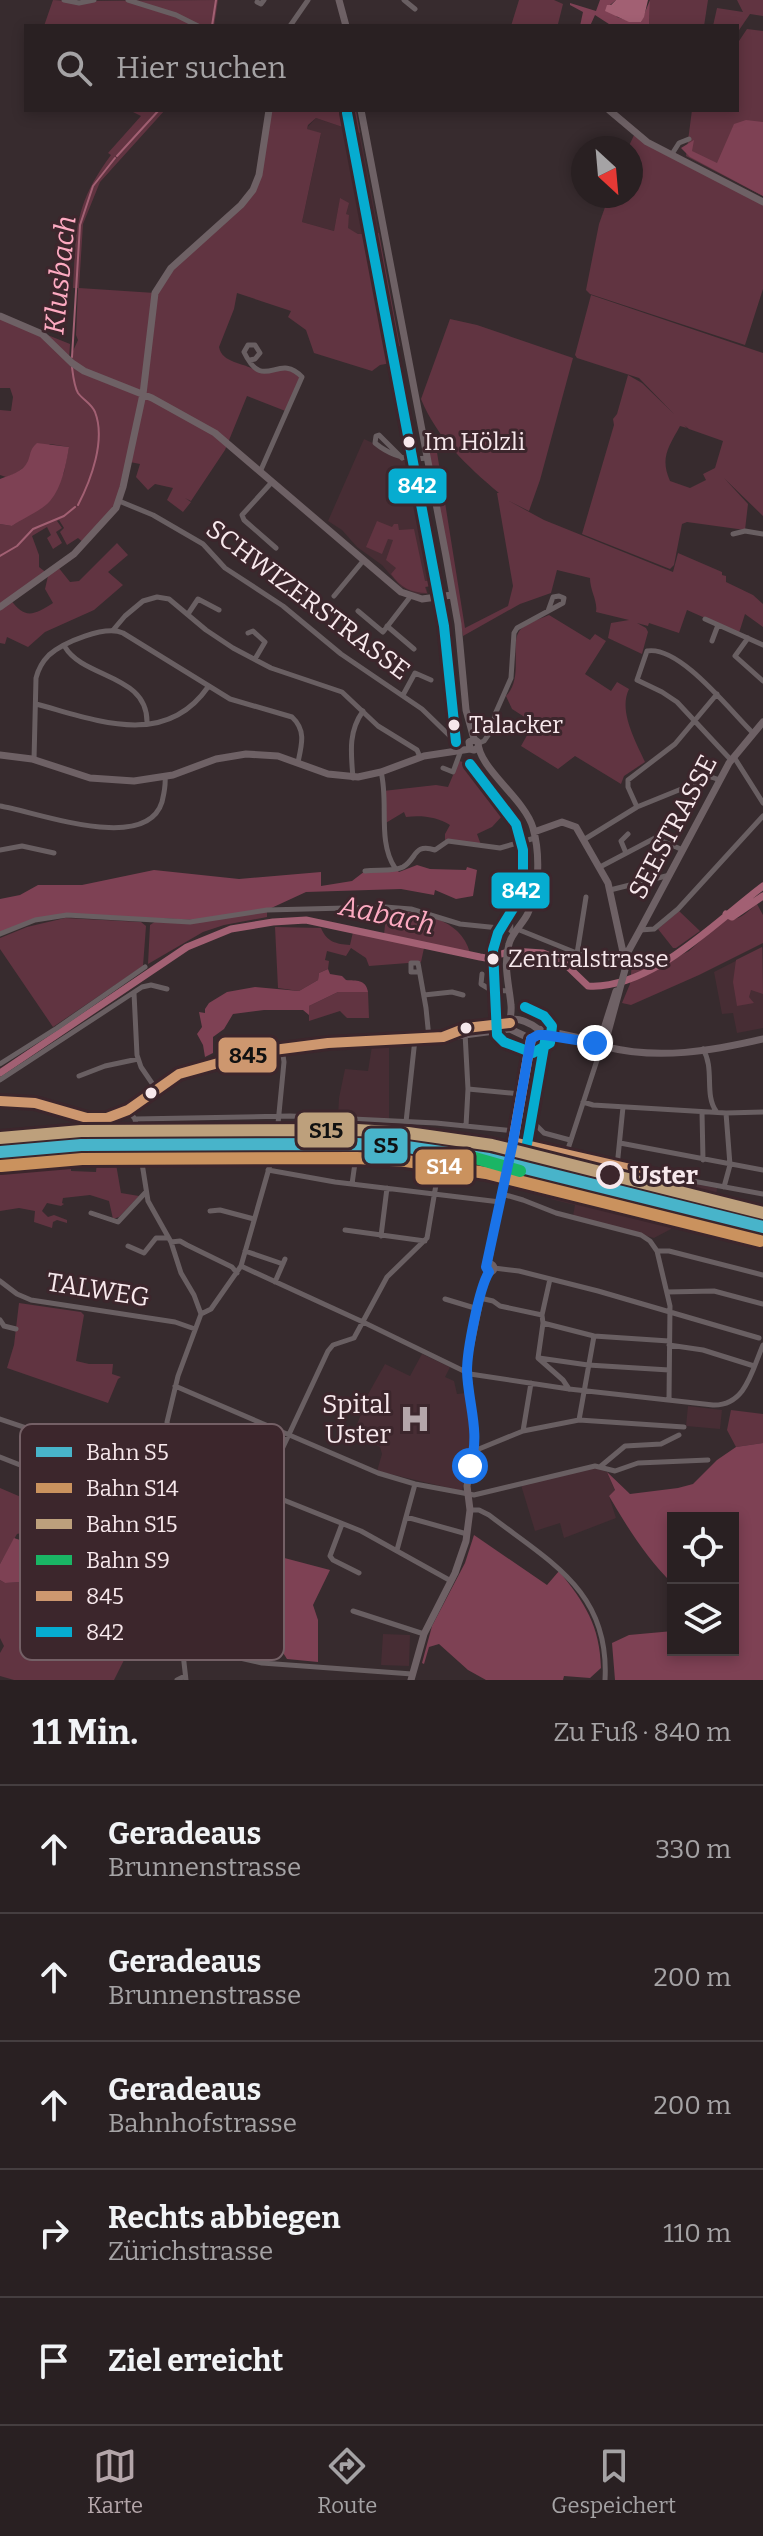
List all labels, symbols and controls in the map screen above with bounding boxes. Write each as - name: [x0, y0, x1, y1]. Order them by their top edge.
- search box: [24, 24, 739, 112]
- icon: search: [52, 46, 96, 90]
- text: Hier suchen: [116, 50, 286, 86]
- north arrow: [571, 136, 643, 208]
- water label: Klusbach: [37, 214, 83, 336]
- place label: Im Hölzli: [424, 428, 525, 456]
- marker: Im Hölzli: [401, 434, 417, 450]
- line badge: 842: [387, 467, 448, 505]
- text: 842: [397, 472, 437, 499]
- street label: SCHWIZERSTRASSE: [200, 513, 416, 687]
- place label: Talacker: [469, 711, 563, 739]
- marker: Talacker: [446, 717, 462, 733]
- street label: SEESTRASSE: [622, 750, 724, 904]
- line badge: 842: [490, 871, 551, 910]
- text: 842: [501, 877, 541, 904]
- water label: Aabach: [334, 888, 438, 941]
- place label: Zentralstrasse: [508, 945, 669, 973]
- marker: Zentralstrasse: [485, 951, 501, 967]
- unlabelled marker: [458, 1020, 474, 1036]
- route end: [577, 1025, 613, 1061]
- line badge: 845: [217, 1036, 278, 1074]
- text: 845: [229, 1042, 267, 1069]
- unlabelled marker: [143, 1085, 159, 1101]
- line badge: S15: [296, 1111, 356, 1149]
- text: S15: [309, 1117, 343, 1144]
- line badge: S5: [363, 1127, 409, 1165]
- text: S5: [373, 1132, 399, 1159]
- line badge: S14: [414, 1148, 475, 1186]
- text: S14: [426, 1153, 463, 1180]
- place label: Uster: [630, 1160, 698, 1191]
- marker: Uster: [597, 1162, 623, 1188]
- street label: TALWEG: [44, 1267, 152, 1313]
- place label: Spital Uster: [322, 1389, 392, 1450]
- hospital icon: Spital Uster: [398, 1402, 432, 1436]
- legend: [20, 1424, 284, 1660]
- text: Bahn S5: [86, 1439, 169, 1466]
- route start: [452, 1448, 488, 1484]
- text: Bahn S14: [86, 1475, 179, 1502]
- text: Bahn S15: [86, 1511, 177, 1538]
- map controls: [667, 1512, 739, 1656]
- button: locate: [667, 1512, 739, 1584]
- text: Bahn S9: [86, 1547, 170, 1574]
- text: 845: [86, 1583, 124, 1610]
- button: layers: [667, 1584, 739, 1656]
- text: 842: [86, 1619, 124, 1646]
- text: 11 Min.: [32, 1712, 138, 1753]
- text: Zu Fuß · 840 m: [553, 1717, 731, 1748]
- text: Geradeaus: [108, 1816, 261, 1852]
- icon: ahead: [32, 1827, 76, 1871]
- text: 330 m: [655, 1834, 731, 1865]
- text: Brunnenstrasse: [108, 1852, 301, 1883]
- text: Geradeaus: [108, 1944, 261, 1980]
- icon: ahead: [32, 1955, 76, 1999]
- text: 200 m: [654, 1962, 731, 1993]
- text: Brunnenstrasse: [108, 1980, 301, 2011]
- text: Geradeaus: [108, 2072, 261, 2108]
- icon: ahead: [32, 2083, 76, 2127]
- text: 200 m: [654, 2090, 731, 2121]
- text: Bahnhofstrasse: [108, 2108, 297, 2139]
- text: Rechts abbiegen: [108, 2200, 341, 2236]
- icon: right: [32, 2211, 76, 2255]
- text: 110 m: [663, 2218, 731, 2249]
- text: Zürichstrasse: [108, 2236, 273, 2267]
- icon: arrive: [32, 2339, 76, 2383]
- text: Ziel erreicht: [108, 2343, 283, 2379]
- tab: Karte: [87, 2444, 143, 2519]
- tab: Route: [317, 2444, 377, 2519]
- tab: Gespeichert: [551, 2444, 676, 2519]

